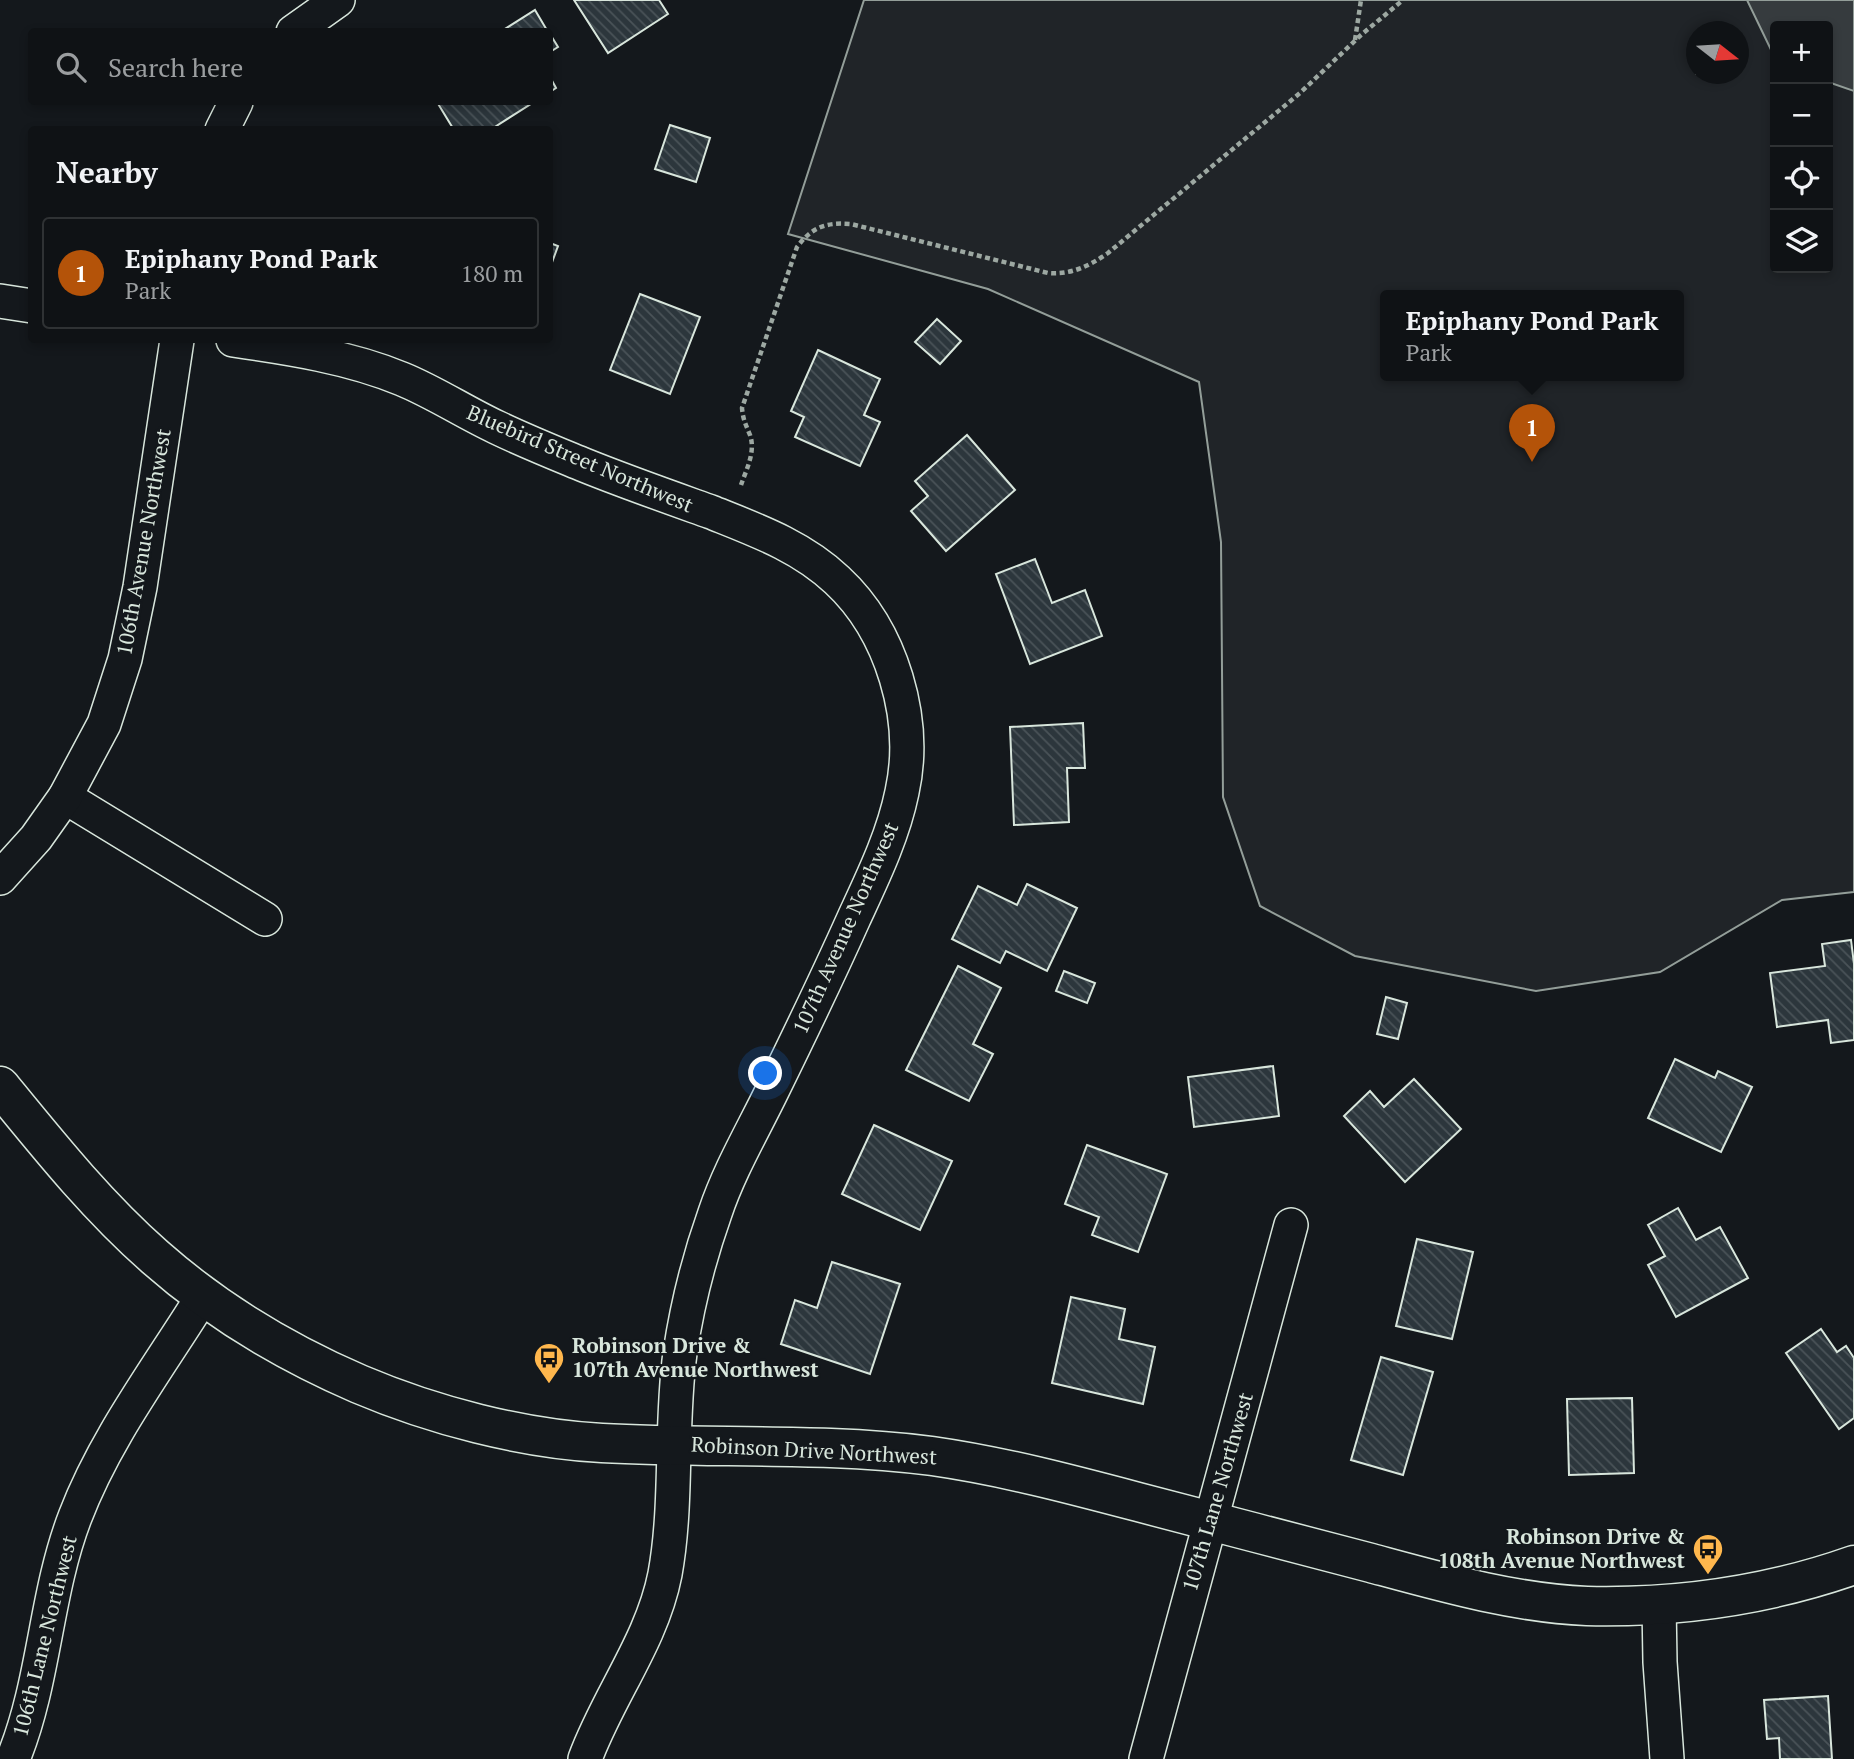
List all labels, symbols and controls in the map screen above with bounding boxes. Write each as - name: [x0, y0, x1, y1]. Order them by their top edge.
- north arrow: [1686, 21, 1749, 84]
- map controls: [1770, 21, 1833, 273]
- button: +: [1770, 21, 1833, 84]
- search box: [28, 28, 553, 105]
- icon: search: [52, 48, 90, 86]
- text: Search here: [108, 50, 243, 84]
- button: −: [1770, 84, 1833, 147]
- button: locate: [1770, 147, 1833, 210]
- text: Nearby: [56, 152, 158, 192]
- button: layers: [1770, 210, 1833, 273]
- text: Epiphany Pond Park: [125, 241, 378, 275]
- text: 1: [75, 258, 88, 289]
- text: 180 m: [461, 258, 523, 289]
- text: Park: [125, 275, 171, 306]
- popup: [1380, 290, 1684, 381]
- text: Epiphany Pond Park: [1406, 303, 1658, 337]
- text: Park: [1406, 337, 1452, 368]
- street label: Bluebird Street Northwest: [463, 398, 698, 519]
- pin: 1: [1509, 404, 1555, 462]
- street label: 106th Avenue Northwest: [109, 426, 177, 657]
- street label: 107th Avenue Northwest: [786, 817, 905, 1038]
- your location: [748, 1056, 782, 1090]
- place label: Robinson Drive & 107th Avenue Northwest: [572, 1331, 819, 1383]
- bus stop icon: Robinson Drive & 107th Avenue Northwest: [532, 1341, 566, 1385]
- street label: 107th Lane Northwest: [1175, 1389, 1259, 1595]
- street label: Robinson Drive Northwest: [691, 1430, 938, 1470]
- place label: Robinson Drive & 108th Avenue Northwest: [1438, 1522, 1686, 1574]
- street label: 106th Lane Northwest: [5, 1532, 83, 1739]
- bus stop icon: Robinson Drive & 108th Avenue Northwest: [1691, 1532, 1725, 1576]

